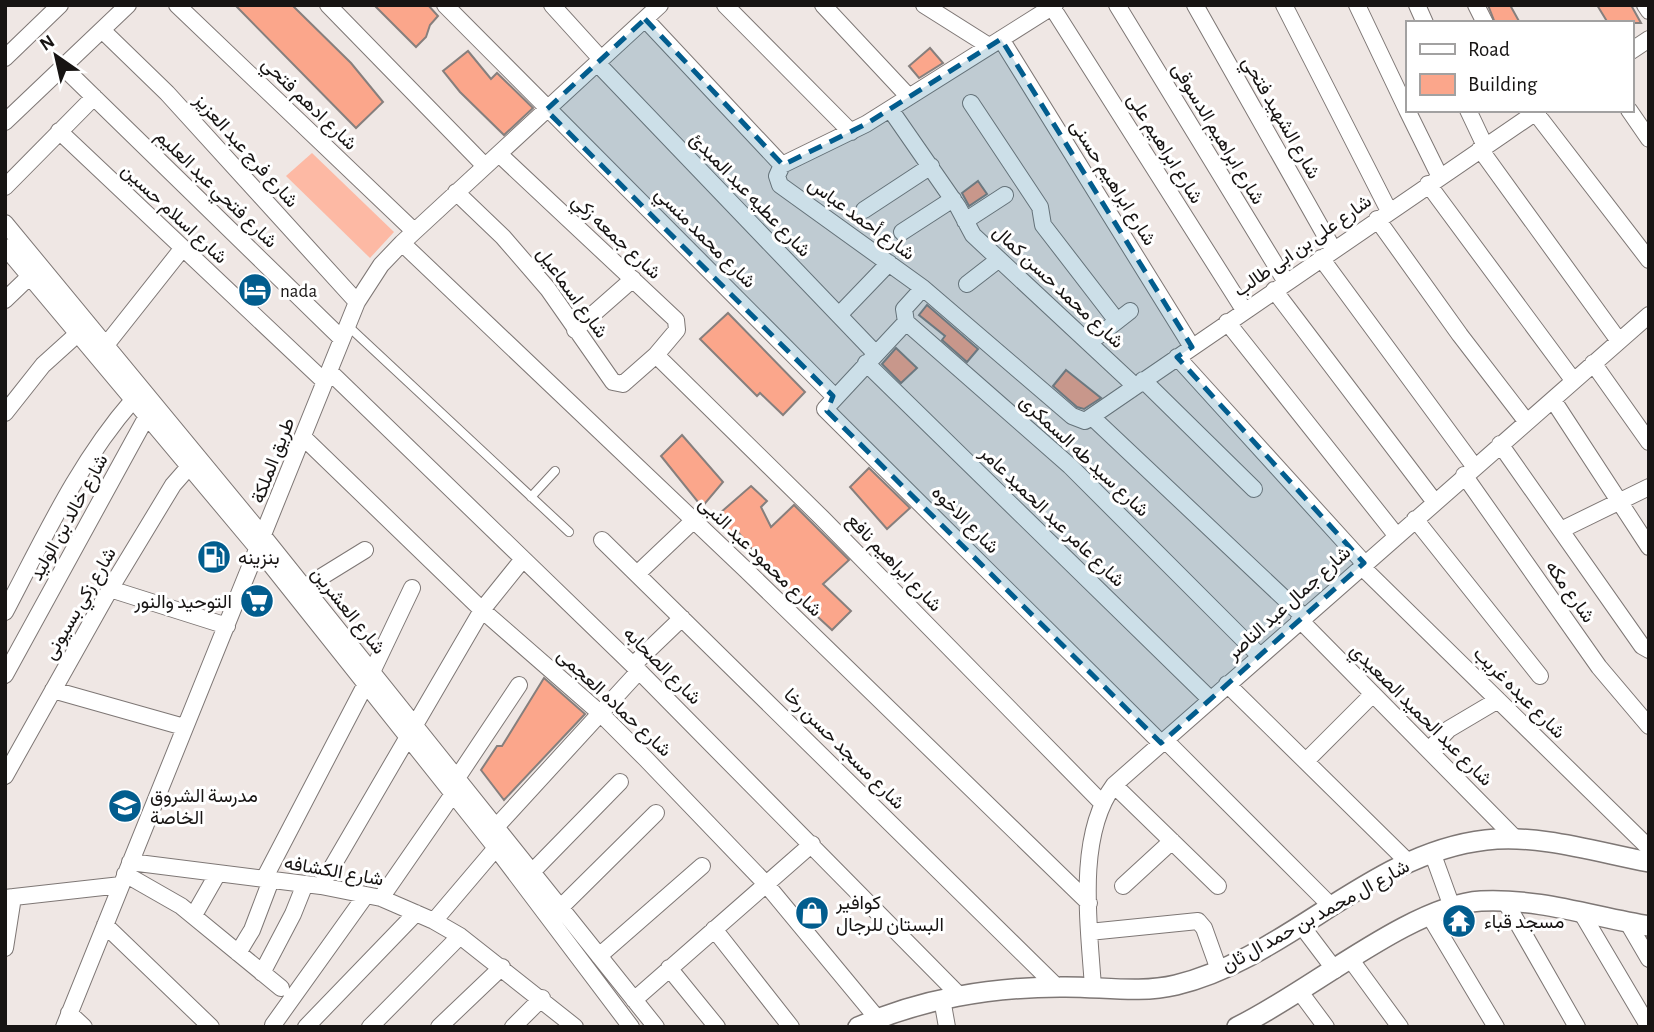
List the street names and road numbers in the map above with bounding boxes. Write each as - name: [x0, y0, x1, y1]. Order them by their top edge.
- street label: شارع الشهيد فتحي: [1234, 53, 1323, 185]
- street label: شارع ادهم فتحي: [254, 54, 360, 158]
- street label: شارع ابراهيم الدسوقى: [1166, 60, 1267, 209]
- street label: شارع فرج عبد العزيز: [188, 90, 301, 213]
- street label: شارع ابراهيم على: [1122, 91, 1206, 208]
- street label: شارع ابراهيم حسنى: [1065, 116, 1159, 250]
- street label: شارع فتحي عبد العليم: [148, 126, 280, 255]
- street label: شارع عطيه عبد المبدئ: [684, 129, 814, 262]
- street label: شارع اسلام حسين: [116, 161, 230, 269]
- street label: شارع أحمد عباس: [803, 173, 919, 266]
- street label: شارع محمد منسي: [647, 184, 759, 296]
- street label: شارع جمعه زكي: [564, 191, 664, 287]
- street label: شارع على بن ابى طالب: [1231, 192, 1376, 302]
- street label: شارع محمد حسن كمال: [988, 222, 1127, 354]
- street label: شارع اسماعيل: [531, 244, 611, 343]
- street label: شارع سيد طه السمكرى: [1014, 391, 1152, 522]
- street label: طريق الملكة: [248, 415, 299, 506]
- street label: شارع عامر عبد الحميد عامر: [974, 443, 1128, 592]
- street label: شارع خالد بن الوليد: [27, 451, 114, 585]
- street label: شارع الاخوه: [926, 483, 1002, 559]
- street label: شارع محمود عبد النبى: [693, 494, 825, 622]
- street label: شارع ابراهيم نافع: [841, 511, 945, 618]
- street label: شارع جمال عبد الناصر: [1223, 543, 1356, 666]
- street label: شارع زكي بسيونى: [41, 545, 124, 665]
- street label: شارع مكه: [1540, 557, 1598, 628]
- street label: شارع العشرين: [306, 564, 388, 659]
- street label: شارع الصحابه: [618, 624, 704, 710]
- street label: شارع عبد الحميد الصعيدي: [1343, 640, 1496, 793]
- street label: شارع عبده غريب: [1468, 644, 1568, 744]
- street label: شارع حماده العجمى: [552, 646, 675, 762]
- street label: شارع مسجد حسن رخا: [779, 685, 908, 814]
- street label: شارع الكشافه: [282, 853, 385, 892]
- street label: شارع ال محمد بن حمد ال ثان: [1219, 857, 1414, 978]

